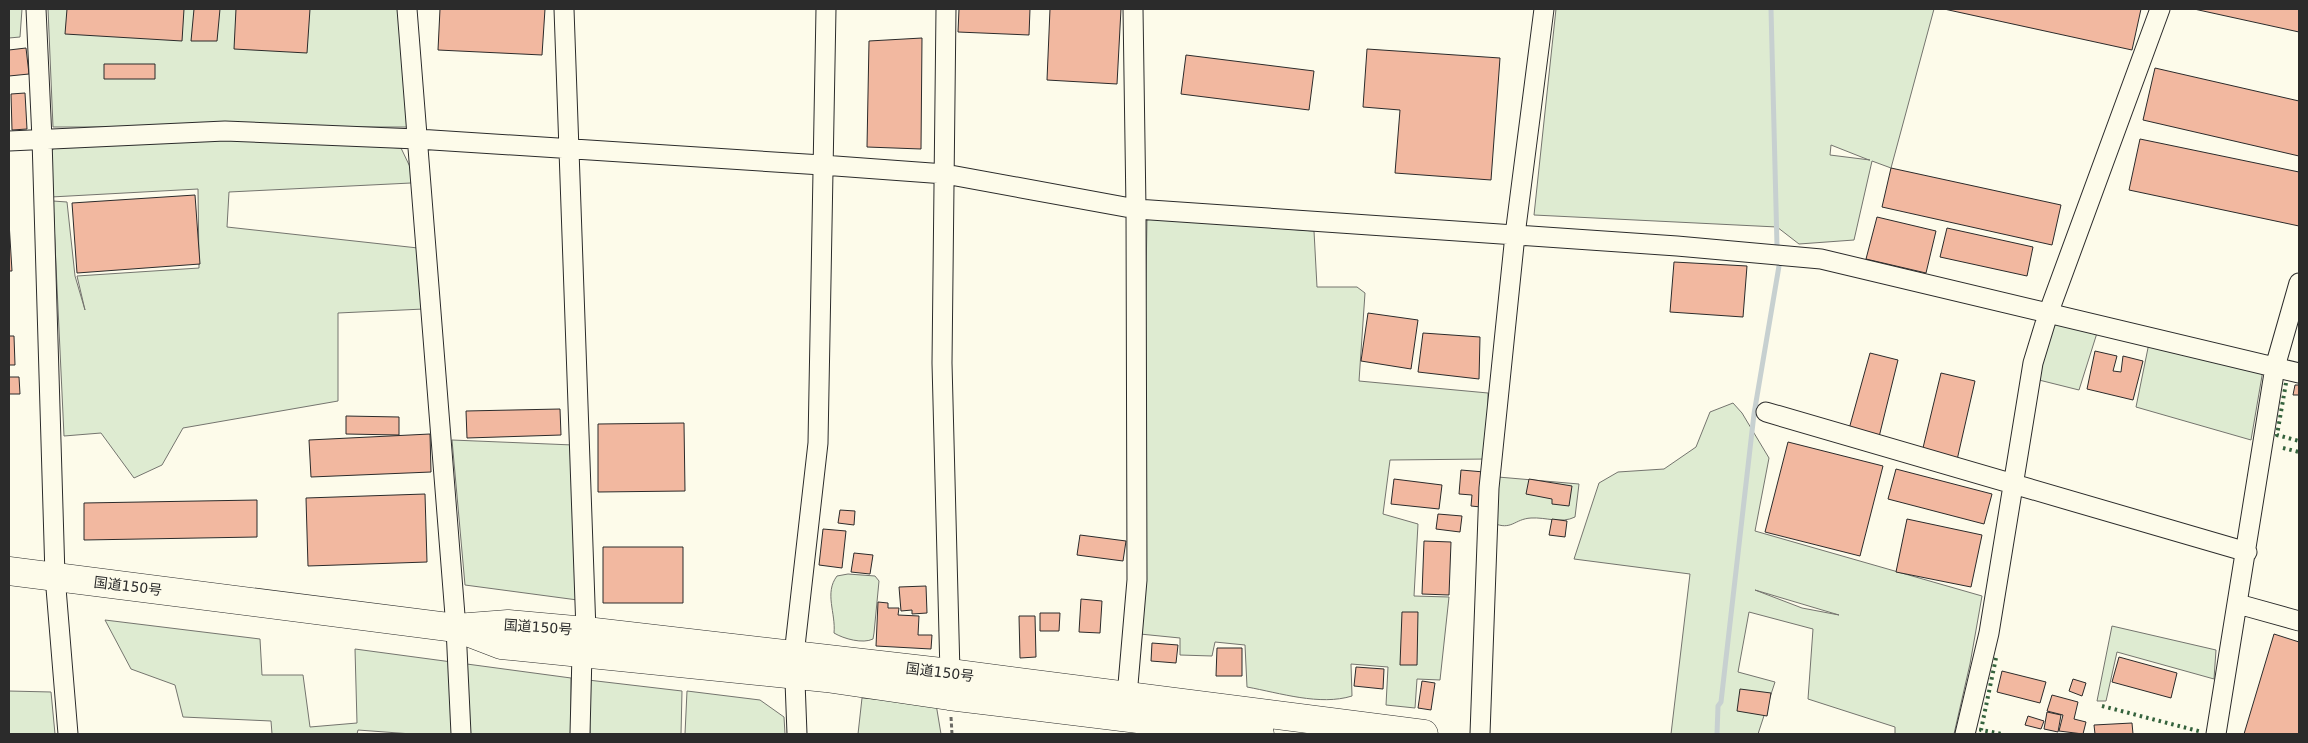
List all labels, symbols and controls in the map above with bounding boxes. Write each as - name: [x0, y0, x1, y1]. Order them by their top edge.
- street label: 国道150号: [93, 574, 163, 598]
- street label: 国道150号: [503, 617, 573, 637]
- street label: 国道150号: [905, 660, 975, 684]

